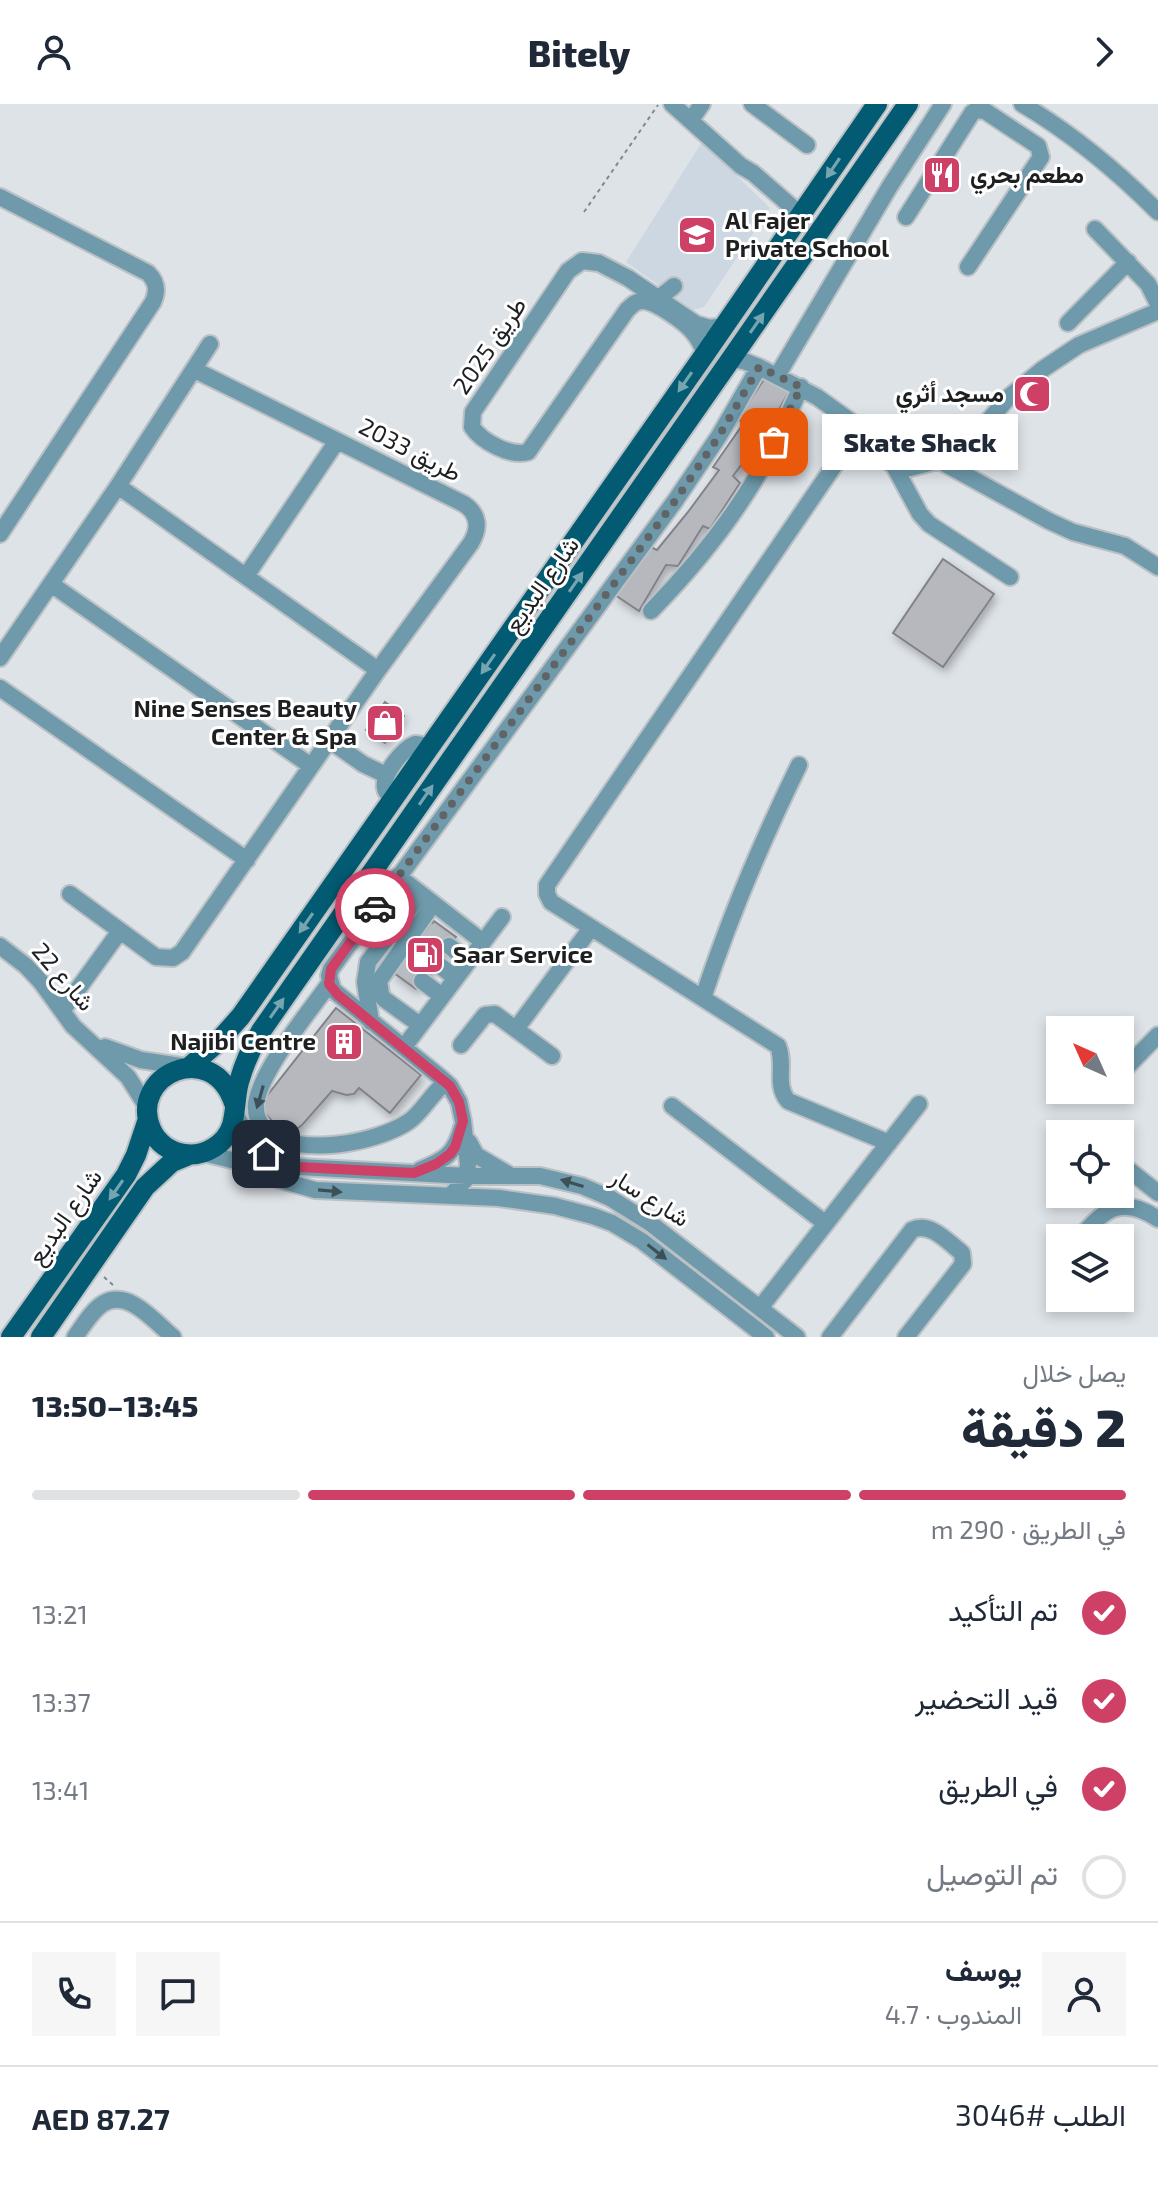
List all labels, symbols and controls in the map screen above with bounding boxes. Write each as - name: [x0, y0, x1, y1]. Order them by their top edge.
- icon: person: [32, 30, 76, 74]
- icon: forward: [1082, 30, 1126, 74]
- text: Bitely: [528, 31, 630, 74]
- restaurant icon: مطعم بحري: [921, 154, 963, 196]
- one-way arrow: [826, 158, 841, 179]
- place label: مطعم بحري: [970, 159, 1084, 195]
- place label: Al Fajer Private School: [725, 205, 889, 262]
- school or university icon: Al Fajer Private School: [676, 214, 718, 256]
- street label: طريق 2025: [446, 291, 533, 400]
- one-way arrow: [749, 312, 764, 333]
- one-way arrow: [678, 372, 693, 393]
- mosque icon: مسجد أثري: [1011, 373, 1053, 415]
- place label: مسجد أثري: [896, 378, 1004, 414]
- pin: [740, 408, 808, 476]
- street label: طريق 2033: [354, 411, 467, 489]
- callout: Skate Shack: [822, 414, 1018, 470]
- icon: bag: [752, 420, 796, 464]
- text: Skate Shack: [844, 426, 996, 457]
- street label: شارع البديع: [497, 531, 588, 640]
- one-way arrow: [568, 571, 583, 592]
- one-way arrow: [481, 653, 496, 674]
- place label: Nine Senses Beauty Center & Spa: [133, 693, 357, 750]
- shop icon: Nine Senses Beauty Center & Spa: [364, 702, 406, 744]
- one-way arrow: [418, 784, 433, 805]
- courier: [335, 868, 415, 948]
- icon: car: [353, 886, 397, 930]
- one-way arrow: [299, 912, 314, 933]
- fuel station icon: Saar Service: [404, 934, 446, 976]
- street label: شارع 22: [24, 936, 102, 1018]
- place label: Saar Service: [453, 939, 593, 968]
- one-way arrow: [269, 997, 284, 1018]
- north arrow: [1046, 1016, 1134, 1104]
- map controls: [1046, 1016, 1134, 1312]
- building icon: Najibi Centre: [323, 1021, 365, 1063]
- place label: Najibi Centre: [170, 1026, 316, 1055]
- one-way arrow: [253, 1084, 265, 1109]
- pin: [232, 1120, 300, 1188]
- button: locate: [1046, 1120, 1134, 1208]
- icon: home: [244, 1132, 288, 1176]
- street label: شارع سار: [604, 1161, 695, 1235]
- street label: شارع البديع: [20, 1163, 111, 1272]
- one-way arrow: [559, 1176, 583, 1189]
- one-way arrow: [109, 1179, 124, 1200]
- one-way arrow: [318, 1185, 343, 1198]
- button: layers: [1046, 1224, 1134, 1312]
- one-way arrow: [647, 1244, 667, 1260]
- text: يصل خلال: [1023, 1356, 1126, 1387]
- text: 13:45–13:50: [32, 1387, 198, 1423]
- text: 2 دقيقة: [961, 1395, 1126, 1457]
- text: في الطريق · 290 m: [931, 1513, 1126, 1544]
- text: تم التأكيد: [948, 1591, 1058, 1627]
- icon: check: [1082, 1591, 1126, 1635]
- text: 13:21: [32, 1598, 88, 1629]
- text: قيد التحضير: [915, 1679, 1058, 1715]
- icon: check: [1082, 1679, 1126, 1723]
- text: 13:37: [32, 1686, 91, 1717]
- text: في الطريق: [938, 1767, 1058, 1803]
- icon: check: [1082, 1767, 1126, 1811]
- text: 13:41: [32, 1774, 89, 1805]
- text: تم التوصيل: [926, 1855, 1058, 1891]
- text: يوسف: [945, 1951, 1022, 1987]
- button: phone: [32, 1952, 116, 2036]
- button: chat: [136, 1952, 220, 2036]
- button: person: [1042, 1952, 1126, 2036]
- text: المندوب · 4.7: [885, 1998, 1022, 2029]
- text: الطلب #3046: [955, 2096, 1126, 2132]
- text: AED 87.27: [32, 2100, 170, 2136]

